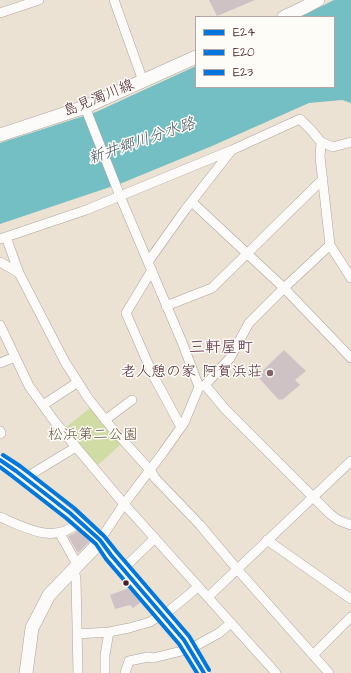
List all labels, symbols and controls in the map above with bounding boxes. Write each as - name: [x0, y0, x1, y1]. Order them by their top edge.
- legend: [195, 16, 335, 88]
- text: E24: [233, 24, 255, 41]
- text: E20: [233, 44, 255, 61]
- text: E23: [233, 64, 253, 81]
- street label: 島見濁川線: [61, 77, 137, 121]
- water label: 新井郷川分水路: [86, 115, 198, 169]
- district label: 三軒屋町: [189, 339, 253, 359]
- place label: 老人憩の家 阿賀浜荘: [121, 364, 262, 382]
- marker: 老人憩の家 阿賀浜荘: [265, 368, 275, 378]
- park label: 松浜第二公園: [48, 427, 138, 445]
- unlabelled marker: [121, 578, 131, 588]

